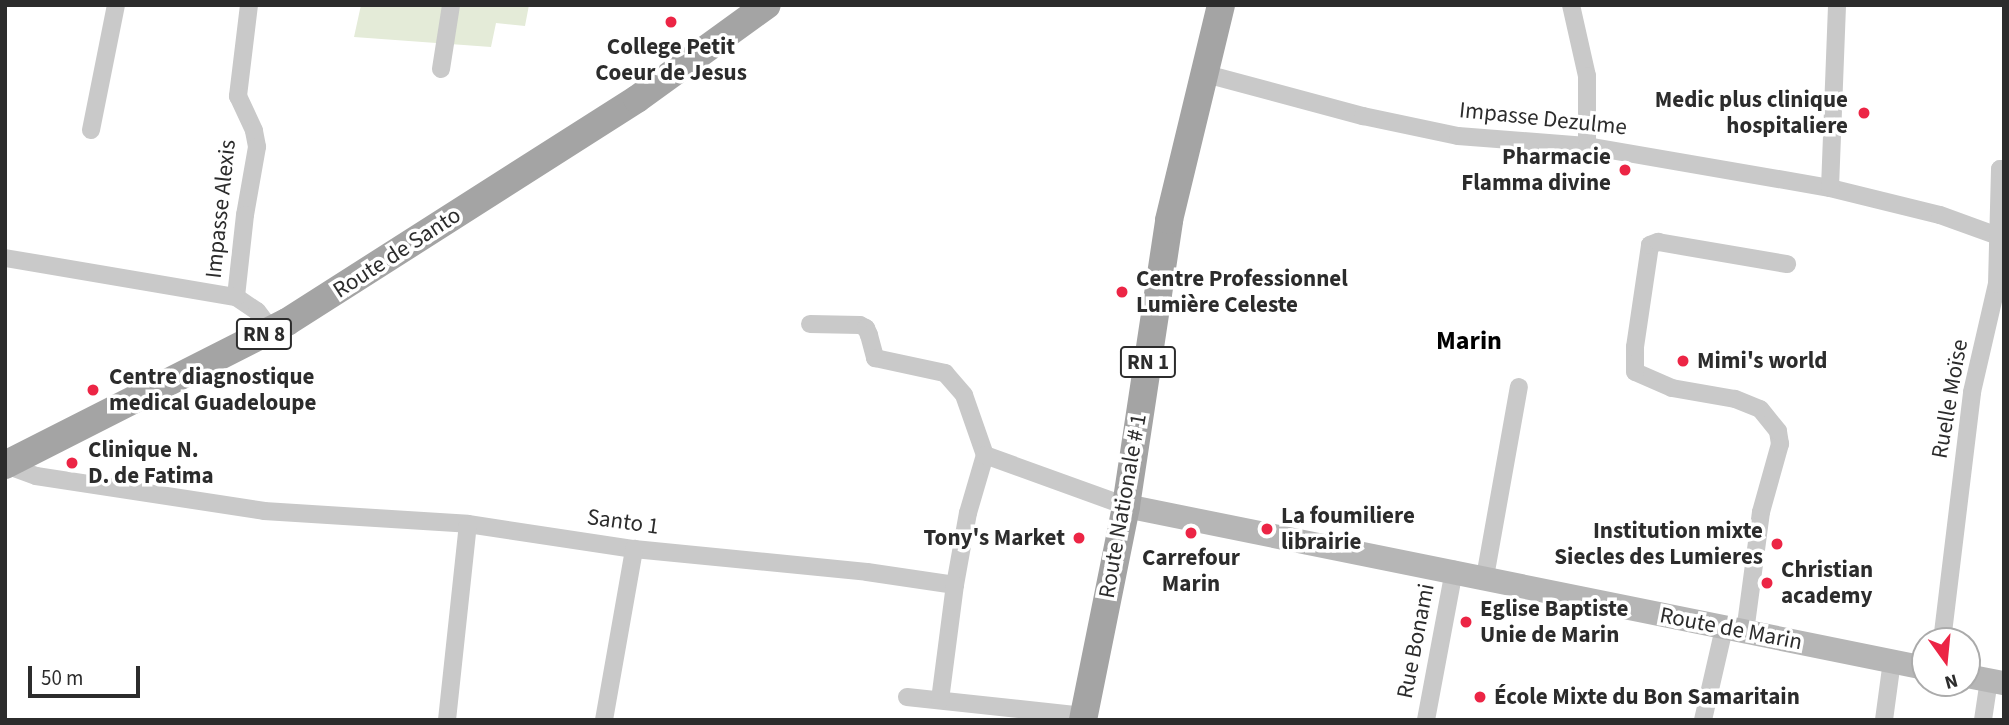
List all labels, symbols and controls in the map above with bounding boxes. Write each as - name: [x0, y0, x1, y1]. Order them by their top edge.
- marker: College Petit Coeur de Jesus: [663, 14, 679, 30]
- place label: College Petit Coeur de Jesus: [595, 33, 747, 87]
- place label: Medic plus clinique hospitaliere: [1655, 86, 1848, 140]
- street label: Impasse Dezulme: [1458, 96, 1628, 142]
- marker: Medic plus clinique hospitaliere: [1854, 103, 1874, 123]
- street label: Impasse Alexis: [200, 138, 242, 280]
- place label: Pharmacie Flamma divine: [1461, 143, 1611, 197]
- marker: Pharmacie Flamma divine: [1617, 162, 1633, 178]
- street label: Route de Santo: [328, 202, 466, 304]
- place label: Centre Professionnel Lumière Celeste: [1136, 265, 1348, 319]
- marker: Centre Professionnel Lumière Celeste: [1114, 284, 1130, 300]
- road number: RN 8: [234, 316, 294, 352]
- district label: Marin: [1436, 325, 1502, 357]
- street label: Ruelle Moïse: [1926, 337, 1974, 461]
- road number: RN 1: [1118, 344, 1178, 380]
- place label: Mimi's world: [1697, 347, 1827, 375]
- marker: Mimi's world: [1675, 353, 1691, 369]
- place label: Centre diagnostique medical Guadeloupe: [109, 363, 316, 417]
- marker: Centre diagnostique medical Guadeloupe: [83, 380, 103, 400]
- street label: Route Nationale # 1: [1093, 412, 1153, 600]
- place label: Clinique N. D. de Fatima: [88, 436, 214, 490]
- marker: Clinique N. D. de Fatima: [62, 453, 82, 473]
- place label: La foumiliere librairie: [1281, 502, 1415, 556]
- street label: Santo 1: [585, 503, 661, 541]
- place label: Institution mixte Siecles des Lumieres: [1554, 517, 1763, 571]
- marker: La foumiliere librairie: [1259, 521, 1275, 537]
- place label: Tony's Market: [924, 524, 1065, 552]
- marker: Carrefour Marin: [1183, 525, 1199, 541]
- marker: Tony's Market: [1071, 530, 1087, 546]
- marker: Institution mixte Siecles des Lumieres: [1769, 536, 1785, 552]
- place label: Carrefour Marin: [1142, 544, 1240, 598]
- place label: Christian academy: [1781, 556, 1873, 610]
- marker: Christian academy: [1759, 575, 1775, 591]
- street label: Rue Bonami: [1391, 581, 1441, 701]
- place label: Eglise Baptiste Unie de Marin: [1480, 595, 1628, 649]
- street label: Route de Marin: [1657, 602, 1805, 656]
- marker: Eglise Baptiste Unie de Marin: [1458, 614, 1474, 630]
- north arrow: [1911, 627, 1981, 697]
- scale bar: [32, 652, 144, 696]
- text: 50 m: [41, 663, 83, 693]
- text: N: [1941, 666, 1961, 696]
- place label: École Mixte du Bon Samaritain: [1494, 683, 1800, 711]
- marker: École Mixte du Bon Samaritain: [1472, 689, 1488, 705]

